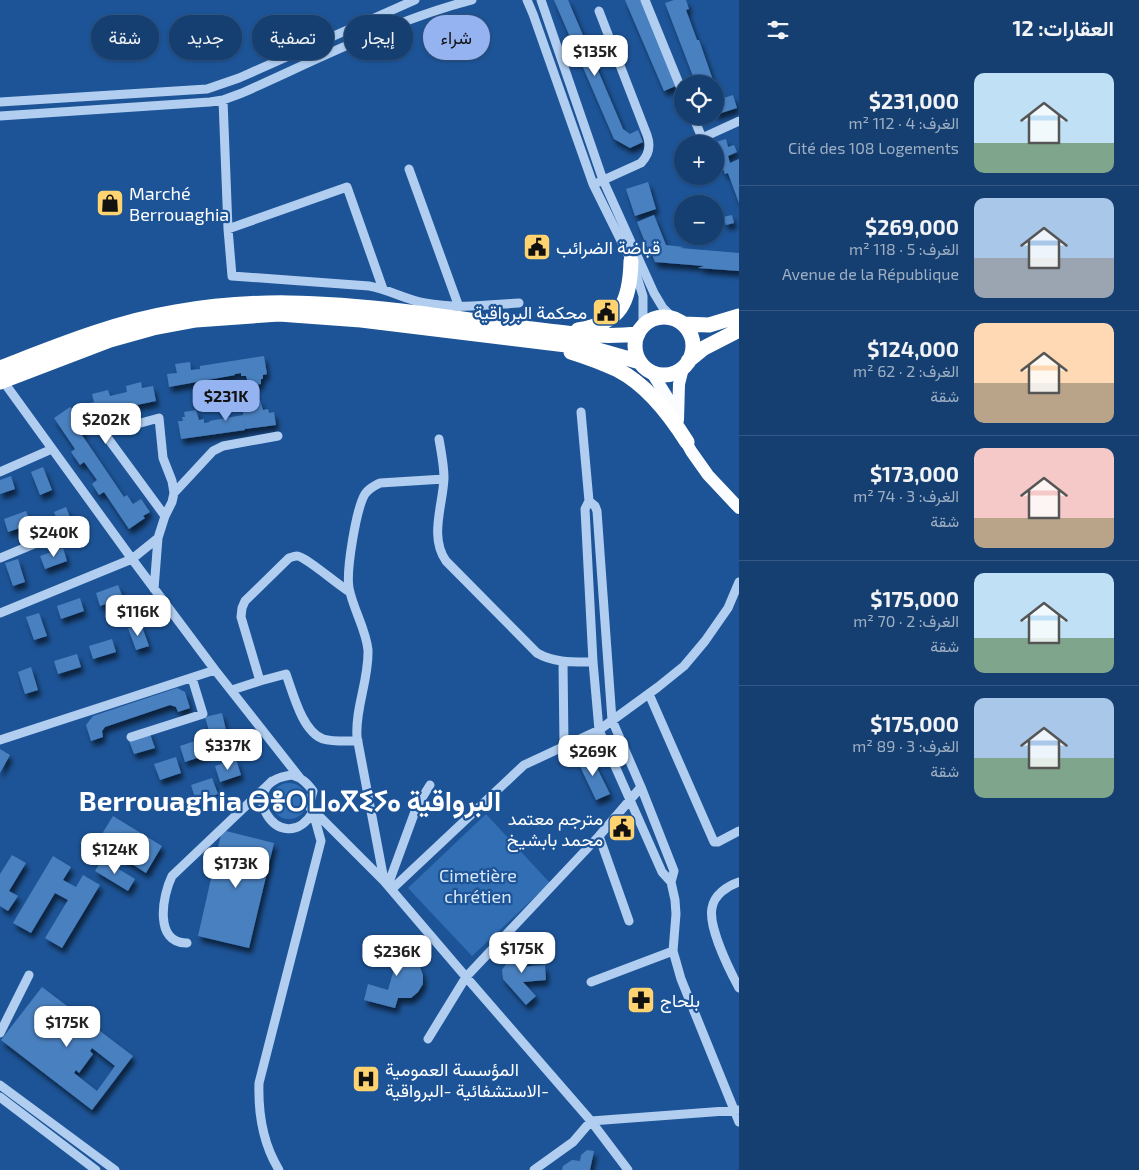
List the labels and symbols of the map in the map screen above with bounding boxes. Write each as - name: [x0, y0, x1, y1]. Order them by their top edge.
- pin: $135K: [560, 34, 630, 77]
- place label: Marché Berrouaghia: [129, 182, 229, 225]
- shop icon: Marché Berrouaghia: [95, 188, 125, 218]
- public building icon: قباضة الضرائب: [522, 232, 552, 262]
- place label: قباضة الضرائب: [556, 236, 661, 259]
- public building icon: محكمة البرواقية: [591, 297, 621, 327]
- place label: محكمة البرواقية: [474, 301, 587, 324]
- pin: $231K: [191, 380, 261, 422]
- pin: $202K: [71, 402, 141, 445]
- pin: $240K: [19, 516, 89, 558]
- pin: $116K: [103, 594, 173, 637]
- pin: $337K: [193, 728, 263, 771]
- pin: $269K: [558, 734, 628, 777]
- district label: Berrouaghia ⴱⴻⵔⵡⴰⴳⵉⵢⴰ البرواقية: [79, 783, 501, 819]
- place label: مترجم معتمد محمد بابشيخ: [507, 807, 603, 852]
- public building icon: مترجم معتمد محمد بابشيخ: [607, 813, 637, 843]
- pin: $124K: [80, 832, 150, 875]
- pin: $173K: [201, 846, 271, 889]
- park label: Cimetière chrétien: [439, 864, 517, 907]
- pin: $175K: [487, 932, 557, 974]
- pin: $236K: [362, 934, 432, 977]
- pharmacy icon: بلحاج: [626, 985, 656, 1015]
- place label: بلحاج: [660, 989, 700, 1013]
- pin: $175K: [32, 1006, 102, 1048]
- place label: المؤسسة العمومية الاستشفائية -البرواقية-: [385, 1058, 549, 1102]
- hospital icon: المؤسسة العمومية الاستشفائية -البرواقية-: [351, 1064, 381, 1094]

